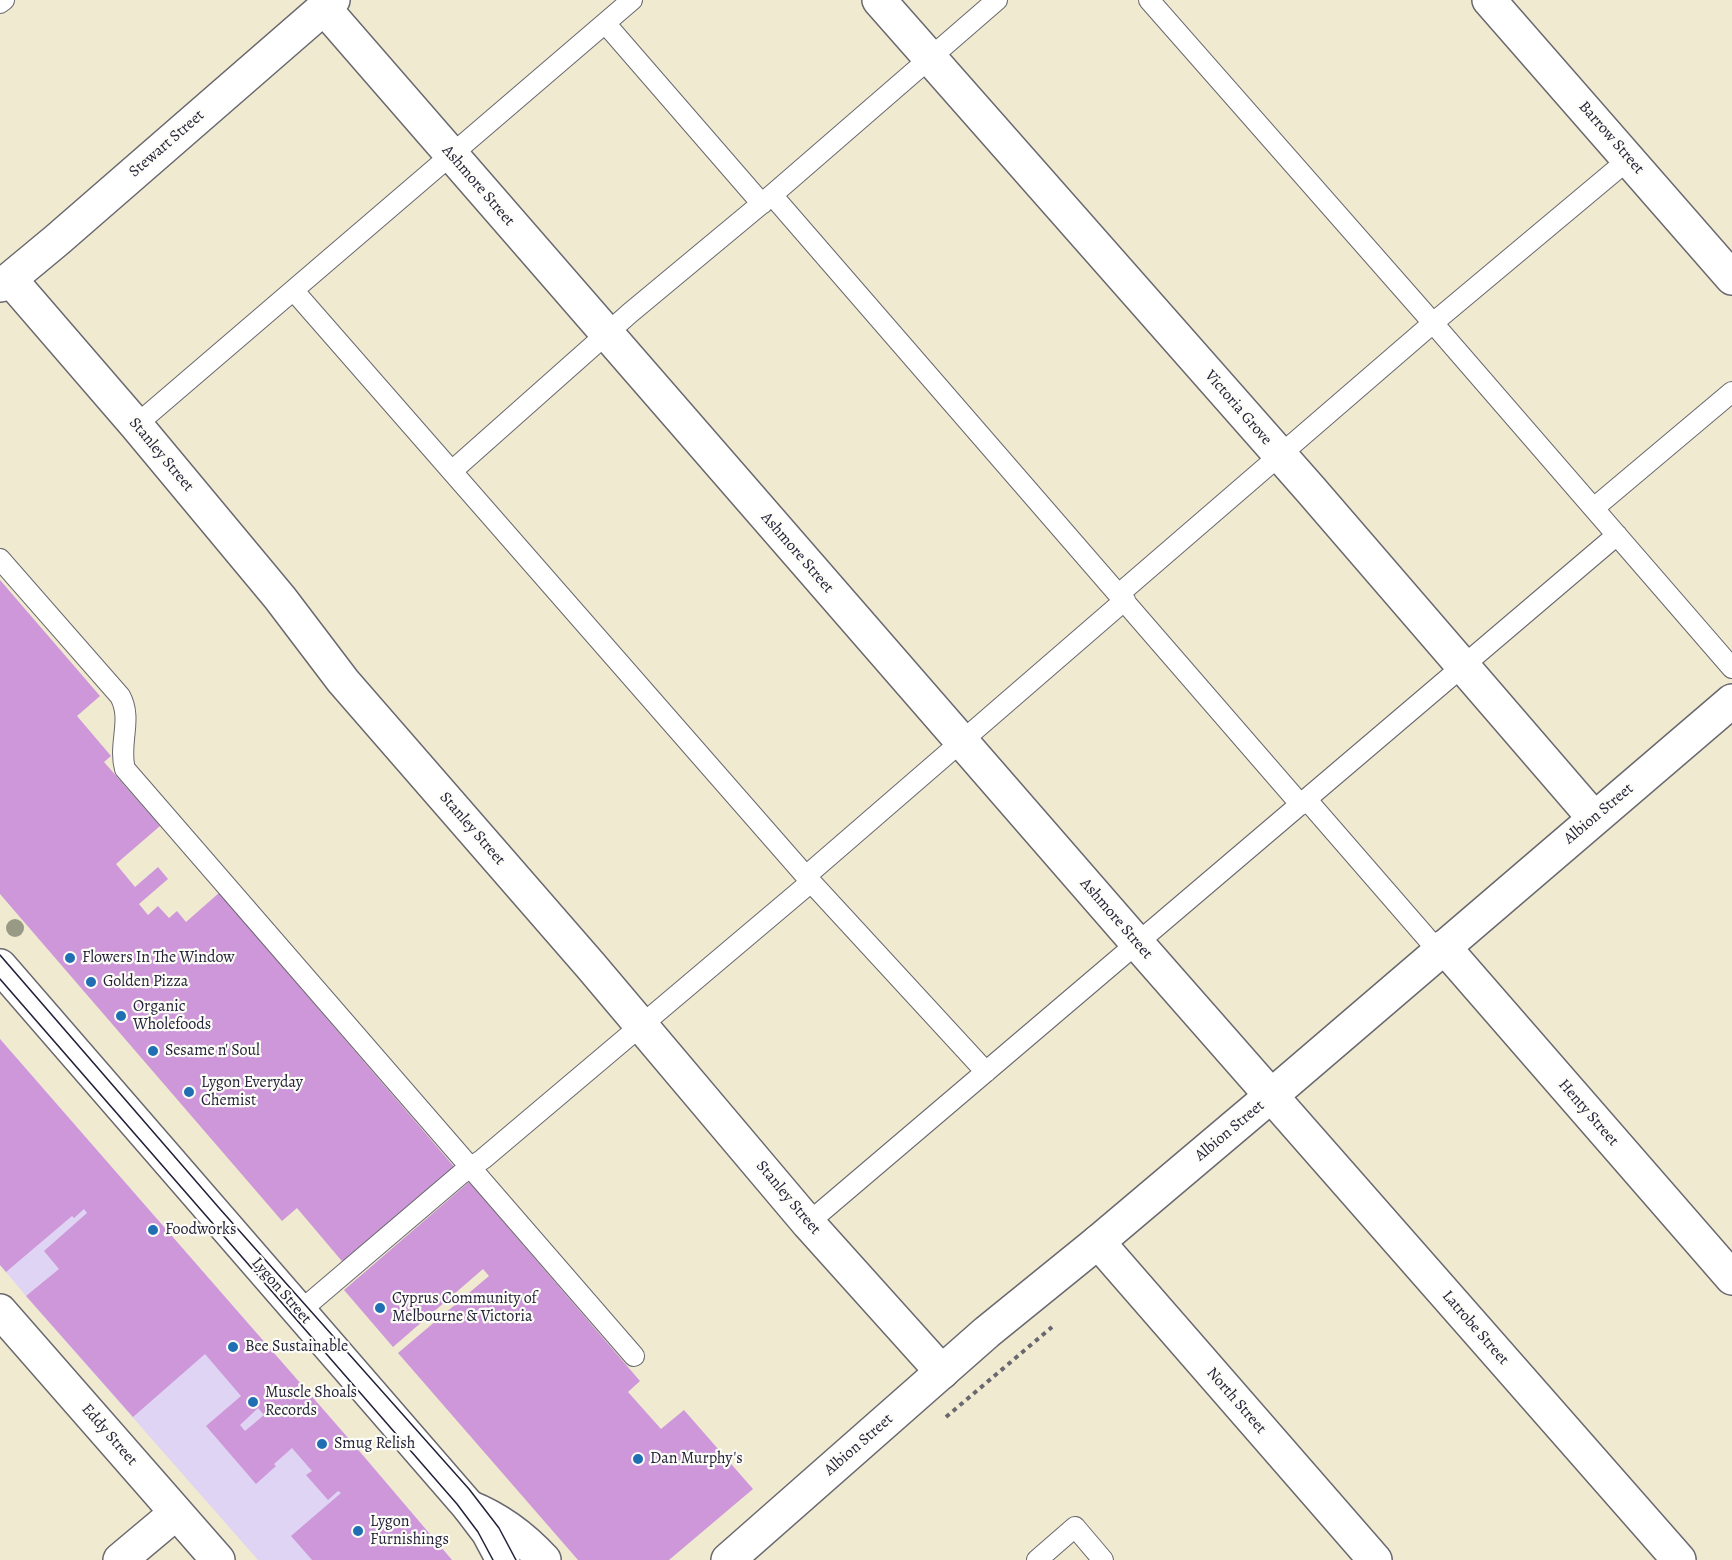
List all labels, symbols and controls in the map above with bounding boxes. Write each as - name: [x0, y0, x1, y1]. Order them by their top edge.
- street label: Barrow Street: [1574, 98, 1648, 178]
- street label: Stewart Street: [125, 106, 209, 182]
- street label: Ashmore Street: [438, 141, 518, 231]
- street label: Victoria Grove: [1200, 367, 1276, 449]
- street label: Stanley Street: [124, 414, 198, 496]
- street label: Ashmore Street: [757, 508, 837, 598]
- street label: Albion Street: [1560, 779, 1638, 849]
- street label: Stanley Street: [435, 788, 509, 870]
- street label: Ashmore Street: [1076, 874, 1156, 964]
- place label: Flowers In The Window: [82, 948, 235, 968]
- marker: Flowers In The Window: [63, 951, 77, 965]
- place label: Golden Pizza: [103, 972, 188, 992]
- marker: Golden Pizza: [84, 975, 98, 989]
- place label: Organic Wholefoods: [133, 997, 211, 1035]
- marker: Organic Wholefoods: [114, 1009, 128, 1023]
- place label: Sesame n' Soul: [165, 1041, 260, 1061]
- marker: Sesame n' Soul: [146, 1044, 160, 1058]
- place label: Lygon Everyday Chemist: [201, 1073, 303, 1111]
- street label: Henty Street: [1554, 1076, 1622, 1150]
- marker: Lygon Everyday Chemist: [182, 1085, 196, 1099]
- street label: Albion Street: [1191, 1096, 1269, 1166]
- street label: Stanley Street: [751, 1157, 825, 1239]
- place label: Foodworks: [165, 1220, 237, 1240]
- marker: Foodworks: [146, 1223, 160, 1237]
- street label: Lygon Street: [247, 1254, 315, 1328]
- street label: Latrobe Street: [1437, 1287, 1513, 1369]
- place label: Cyprus Community of Melbourne & Victoria: [392, 1289, 537, 1327]
- marker: Cyprus Community of Melbourne & Victoria: [373, 1301, 387, 1315]
- place label: Bee Sustainable: [245, 1337, 348, 1357]
- marker: Bee Sustainable: [226, 1340, 240, 1354]
- street label: North Street: [1202, 1364, 1270, 1438]
- place label: Muscle Shoals Records: [265, 1383, 357, 1421]
- marker: Muscle Shoals Records: [246, 1395, 260, 1409]
- street label: Eddy Street: [77, 1400, 141, 1470]
- street label: Albion Street: [821, 1410, 897, 1480]
- place label: Smug Relish: [334, 1434, 415, 1454]
- marker: Smug Relish: [315, 1437, 329, 1451]
- place label: Dan Murphy's: [650, 1449, 743, 1469]
- marker: Dan Murphy's: [631, 1452, 645, 1466]
- place label: Lygon Furnishings: [370, 1512, 449, 1550]
- marker: Lygon Furnishings: [351, 1524, 365, 1538]

